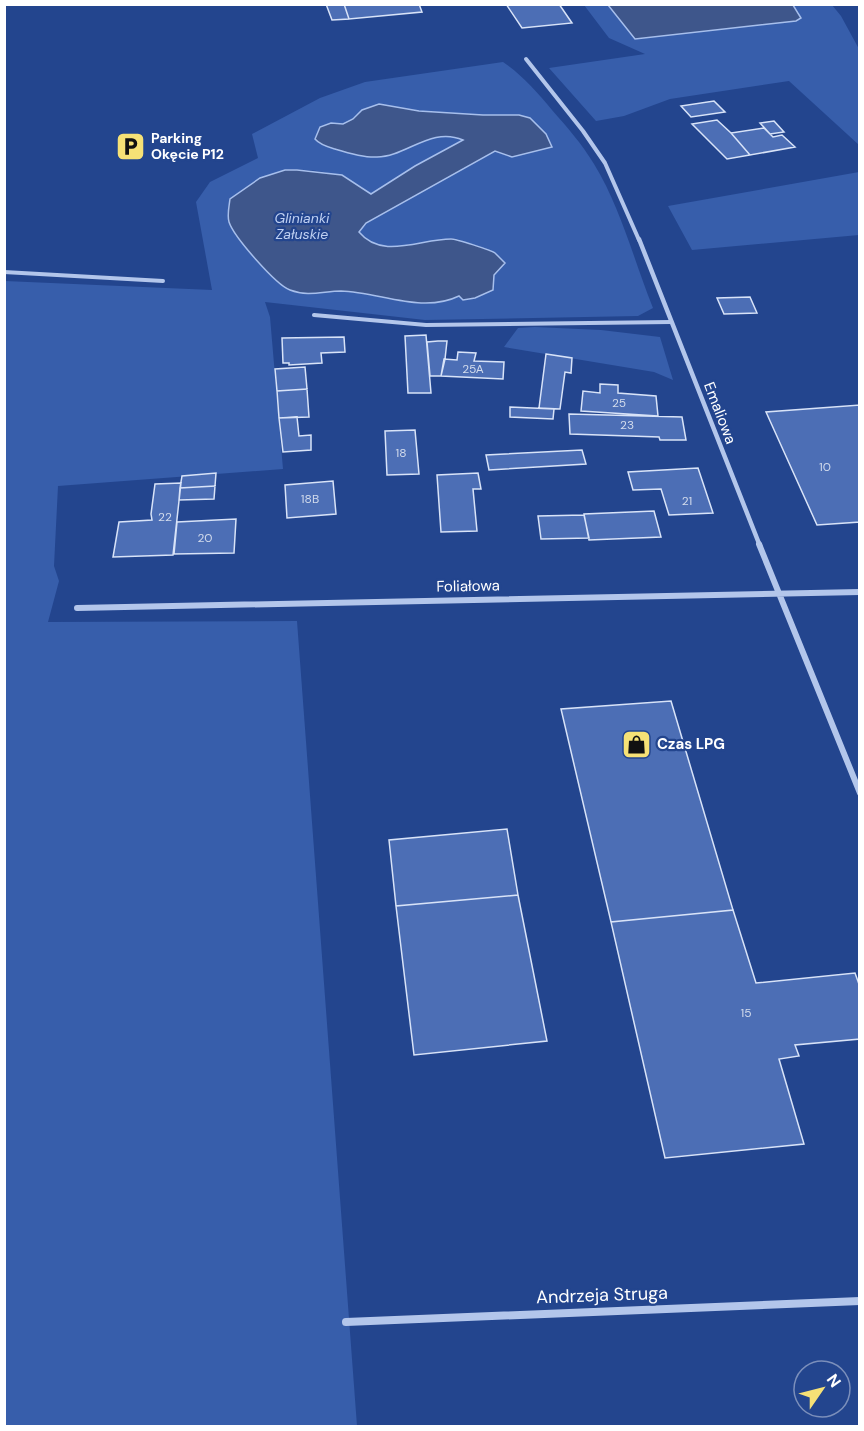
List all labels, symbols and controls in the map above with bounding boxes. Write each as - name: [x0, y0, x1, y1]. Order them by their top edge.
- place label: Parking Okęcie P12: [151, 129, 224, 163]
- parking icon: Parking Okęcie P12: [114, 130, 146, 162]
- water label: Glinianki Załuskie: [275, 209, 330, 243]
- house number: 25A: [462, 361, 484, 377]
- street label: Emaliowa: [699, 379, 741, 447]
- house number: 25: [612, 395, 626, 411]
- house number: 23: [620, 417, 634, 433]
- house number: 18: [395, 445, 407, 461]
- house number: 10: [819, 459, 831, 475]
- house number: 18B: [301, 491, 319, 507]
- house number: 21: [682, 493, 692, 509]
- house number: 22: [158, 509, 172, 525]
- house number: 20: [197, 530, 213, 546]
- street label: Foliałowa: [436, 575, 500, 597]
- shop icon: Czas LPG: [620, 728, 652, 760]
- place label: Czas LPG: [657, 734, 725, 754]
- house number: 15: [740, 1005, 752, 1021]
- street label: Andrzeja Struga: [536, 1281, 668, 1309]
- north arrow: [792, 1359, 852, 1419]
- text: N: [822, 1370, 846, 1391]

